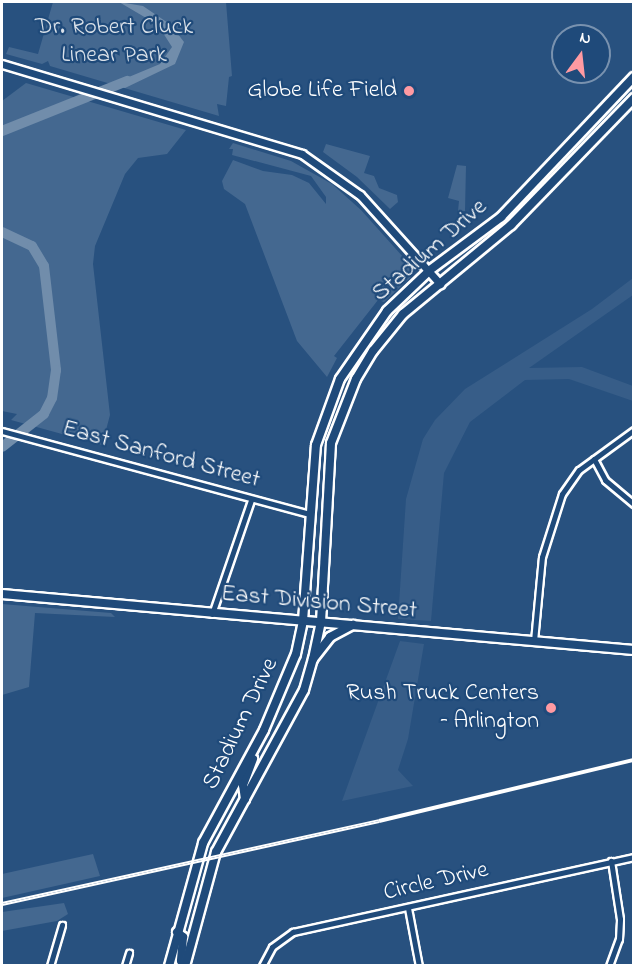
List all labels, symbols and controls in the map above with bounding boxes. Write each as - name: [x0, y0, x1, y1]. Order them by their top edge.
- park label: Dr. Robert Cluck Linear Park: [35, 14, 193, 70]
- north arrow: [551, 24, 611, 84]
- text: N: [577, 26, 593, 52]
- place label: Globe Life Field: [248, 77, 397, 105]
- marker: Globe Life Field: [402, 84, 416, 98]
- street label: Stadium Drive: [367, 193, 493, 309]
- street label: East Sanford Street: [59, 415, 263, 495]
- street label: East Division Street: [220, 580, 418, 626]
- street label: Stadium Drive: [197, 654, 285, 794]
- place label: Rush Truck Centers – Arlington: [346, 680, 539, 736]
- marker: Rush Truck Centers – Arlington: [544, 701, 558, 715]
- street label: Circle Drive: [381, 856, 491, 908]

